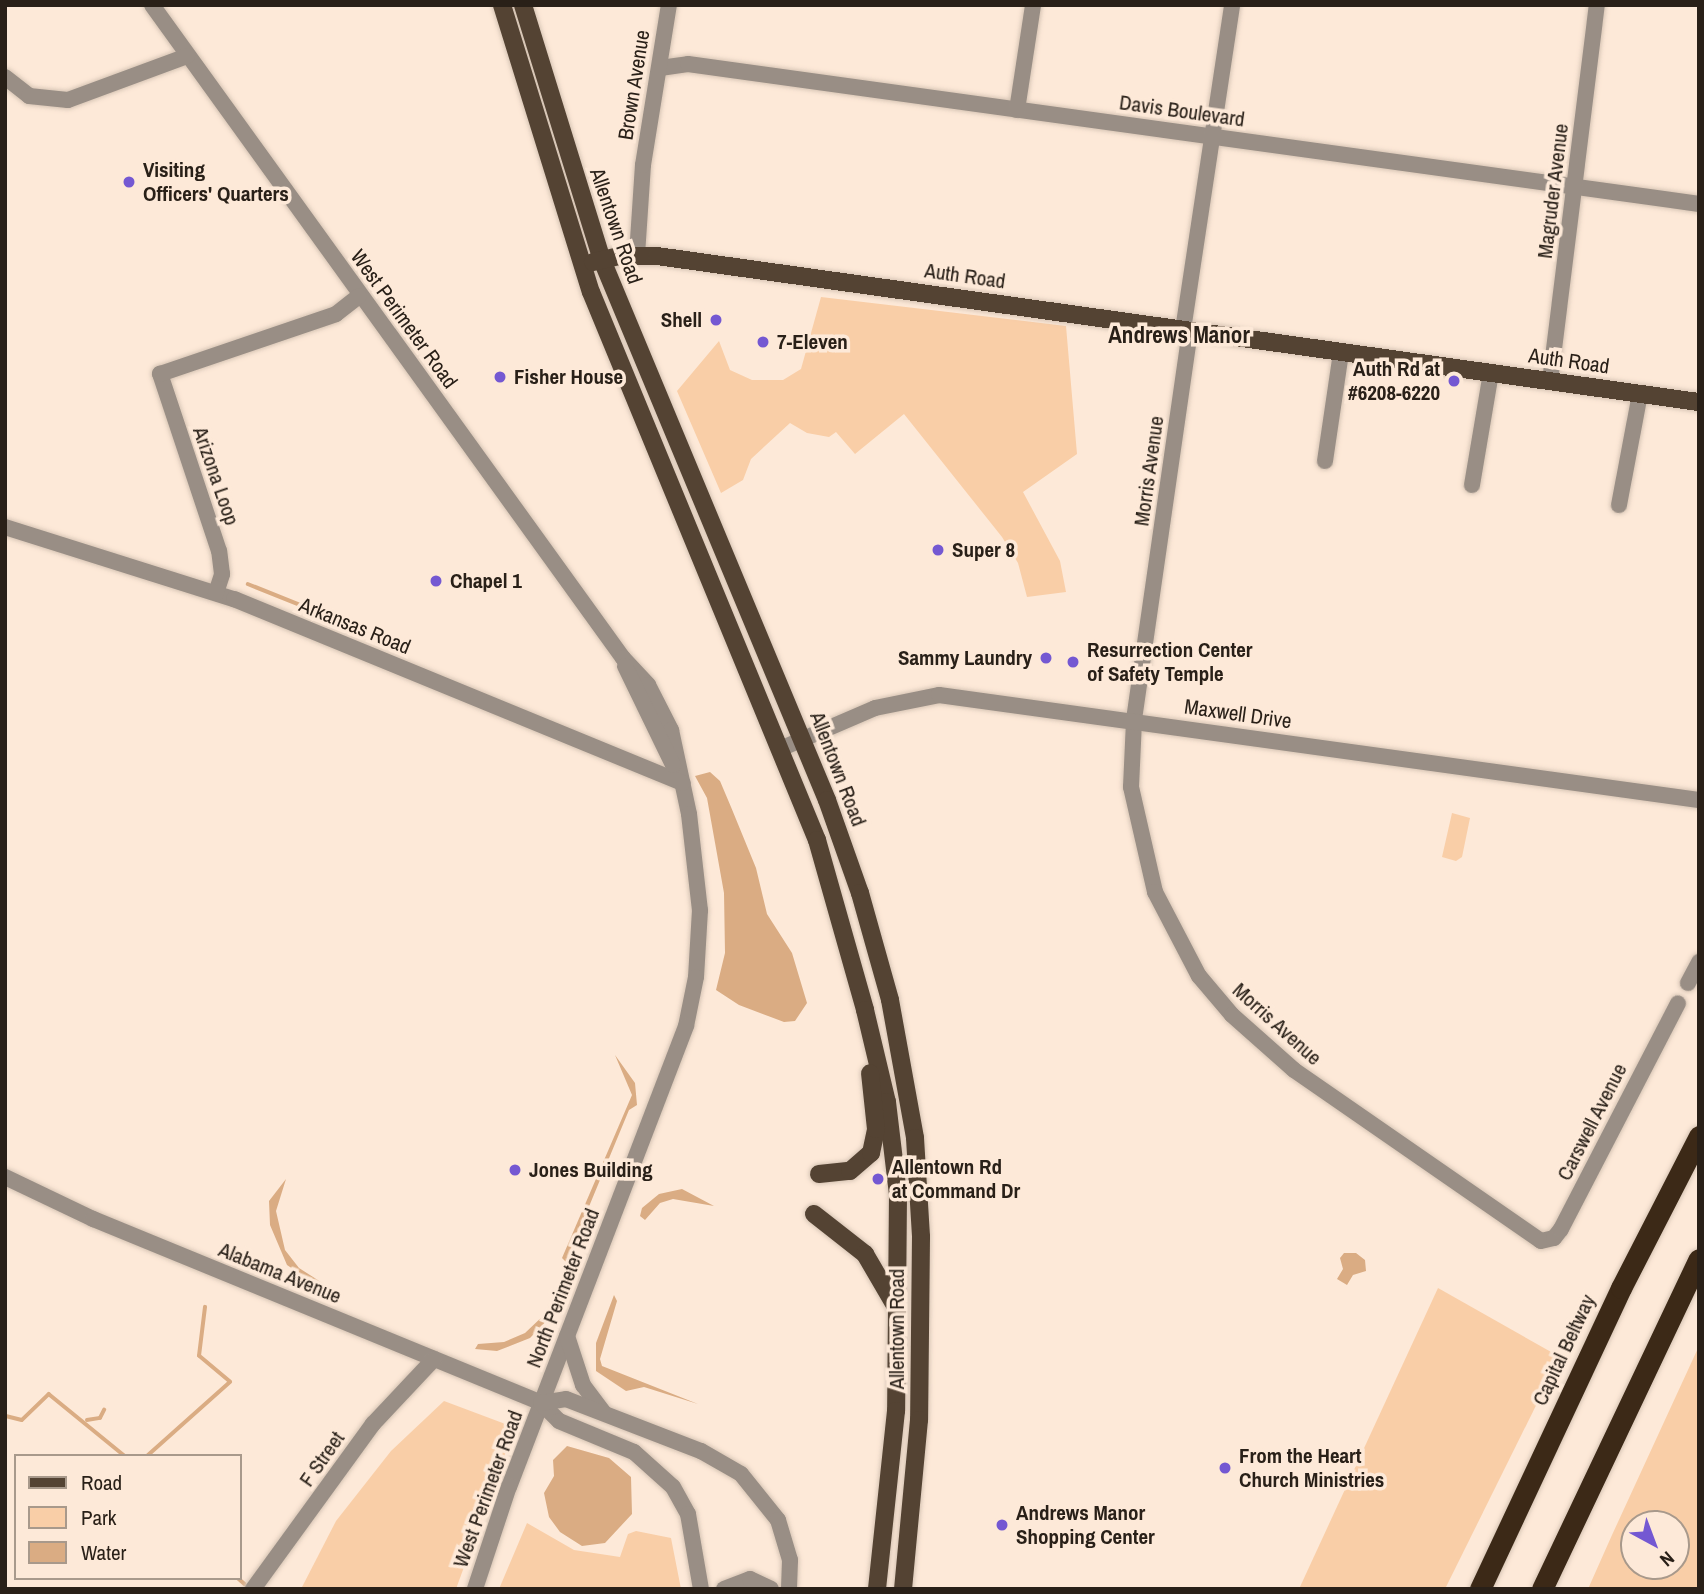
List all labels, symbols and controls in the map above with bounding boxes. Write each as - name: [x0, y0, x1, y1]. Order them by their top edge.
- street label: Brown Avenue: [613, 28, 655, 142]
- street label: Davis Boulevard: [1118, 90, 1246, 132]
- street label: Magruder Avenue: [1532, 122, 1574, 260]
- place label: Visiting Officers' Quarters: [143, 157, 289, 207]
- street label: Allentown Road: [584, 165, 648, 287]
- marker: Visiting Officers' Quarters: [121, 174, 137, 190]
- street label: West Perimeter Road: [345, 245, 463, 393]
- street label: Auth Road: [923, 258, 1007, 294]
- place label: Shell: [661, 307, 702, 333]
- marker: Shell: [708, 312, 724, 328]
- district label: Andrews Manor: [1108, 321, 1250, 349]
- place label: 7-Eleven: [777, 329, 848, 355]
- marker: 7-Eleven: [755, 334, 771, 350]
- street label: Auth Road: [1527, 343, 1611, 379]
- place label: Auth Rd at #6208-6220: [1348, 356, 1440, 406]
- place label: Fisher House: [514, 364, 623, 390]
- marker: Fisher House: [492, 369, 508, 385]
- marker: Auth Rd at #6208-6220: [1446, 373, 1462, 389]
- street label: Morris Avenue: [1129, 414, 1169, 528]
- street label: Arizona Loop: [187, 423, 245, 529]
- place label: Super 8: [952, 537, 1015, 563]
- marker: Super 8: [930, 542, 946, 558]
- place label: Chapel 1: [450, 568, 522, 594]
- marker: Chapel 1: [428, 573, 444, 589]
- street label: Arkansas Road: [296, 592, 414, 660]
- place label: Resurrection Center of Safety Temple: [1087, 637, 1253, 687]
- place label: Sammy Laundry: [898, 645, 1032, 671]
- marker: Sammy Laundry: [1038, 650, 1054, 666]
- marker: Resurrection Center of Safety Temple: [1065, 654, 1081, 670]
- street label: Maxwell Drive: [1183, 694, 1293, 734]
- street label: Allentown Road: [805, 708, 871, 830]
- street label: Morris Avenue: [1227, 977, 1327, 1071]
- street label: Carswell Avenue: [1552, 1059, 1632, 1185]
- place label: Allentown Rd at Command Dr: [892, 1154, 1020, 1204]
- place label: Jones Building: [529, 1157, 652, 1183]
- marker: Jones Building: [507, 1162, 523, 1178]
- marker: Allentown Rd at Command Dr: [870, 1171, 886, 1187]
- street label: North Perimeter Road: [521, 1205, 605, 1371]
- street label: Alabama Avenue: [215, 1237, 345, 1309]
- street label: Allentown Road: [884, 1269, 910, 1389]
- street label: Capital Beltway: [1527, 1290, 1601, 1410]
- street label: West Perimeter Road: [448, 1407, 528, 1571]
- street label: F Street: [294, 1427, 350, 1491]
- place label: From the Heart Church Ministries: [1239, 1443, 1384, 1493]
- legend: [14, 1454, 242, 1580]
- marker: From the Heart Church Ministries: [1217, 1460, 1233, 1476]
- text: Road: [81, 1468, 122, 1497]
- place label: Andrews Manor Shopping Center: [1016, 1500, 1155, 1550]
- text: Park: [81, 1503, 116, 1532]
- north arrow: [1620, 1510, 1690, 1580]
- marker: Andrews Manor Shopping Center: [994, 1517, 1010, 1533]
- text: Water: [81, 1538, 126, 1567]
- text: N: [1655, 1546, 1680, 1573]

